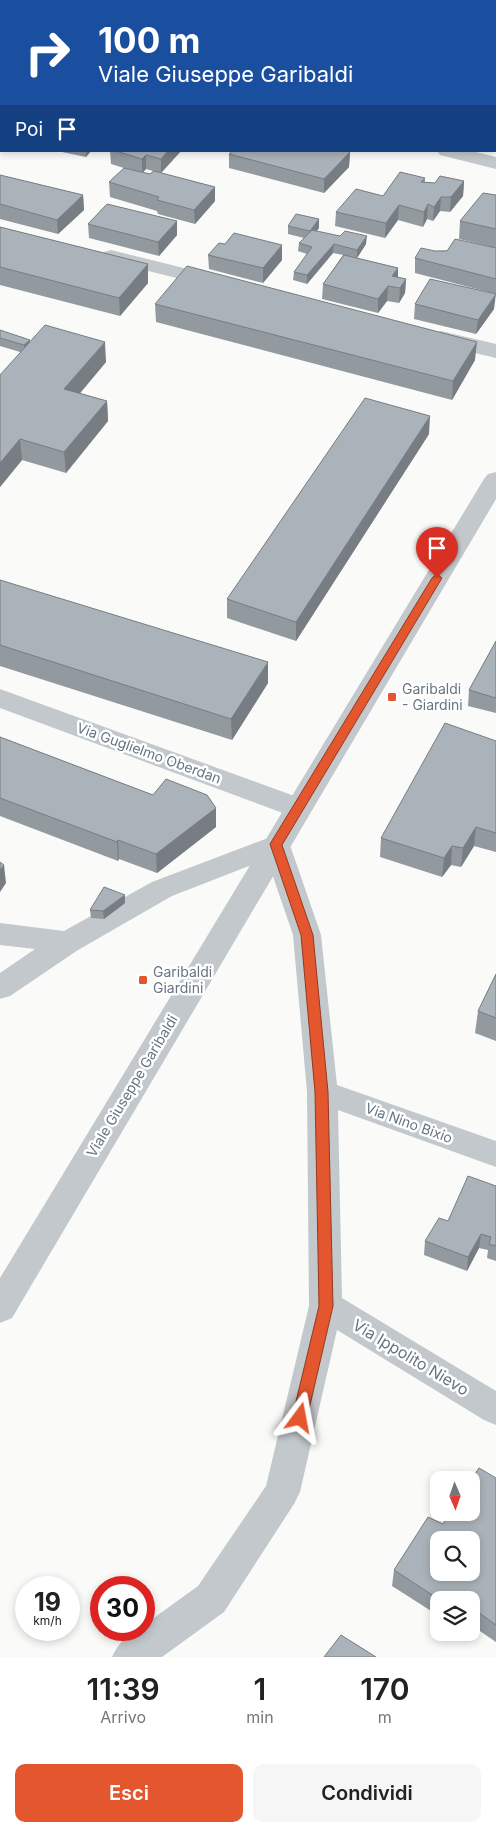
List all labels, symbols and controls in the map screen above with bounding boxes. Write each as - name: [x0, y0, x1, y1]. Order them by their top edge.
- text: 100 m: [98, 19, 201, 61]
- icon: right: [15, 20, 80, 85]
- text: Viale Giuseppe Garibaldi: [98, 61, 353, 87]
- icon: arrive: [53, 115, 81, 143]
- text: Poi: [15, 118, 43, 141]
- pin: [416, 527, 458, 578]
- icon: arrive: [423, 534, 451, 562]
- place label: Garibaldi - Giardini: [402, 680, 463, 713]
- marker: Garibaldi - Giardini: [386, 691, 398, 703]
- street label: Via Guglielmo Oberdan: [75, 719, 224, 787]
- place label: Garibaldi Giardini: [153, 963, 212, 996]
- marker: Garibaldi Giardini: [137, 974, 149, 986]
- street label: Viale Giuseppe Garibaldi: [82, 1012, 181, 1160]
- street label: Via Nino Bixio: [363, 1099, 455, 1146]
- street label: Via Ippolito Nievo: [349, 1314, 473, 1400]
- position arrow: [273, 1391, 325, 1443]
- north arrow: [430, 1471, 480, 1521]
- map controls: [430, 1471, 480, 1641]
- button: search: [430, 1531, 480, 1581]
- speed limit sign: 30: [90, 1576, 155, 1641]
- text: 19: [34, 1587, 61, 1617]
- button: layers: [430, 1591, 480, 1641]
- text: km/h: [33, 1613, 62, 1628]
- text: 11:39: [87, 1671, 160, 1707]
- text: 1: [254, 1671, 266, 1707]
- text: 170: [360, 1671, 409, 1707]
- text: Arrivo: [100, 1707, 146, 1727]
- text: min: [246, 1707, 274, 1727]
- text: m: [378, 1707, 392, 1727]
- button: Esci: [15, 1764, 243, 1822]
- button: Condividi: [253, 1764, 481, 1822]

